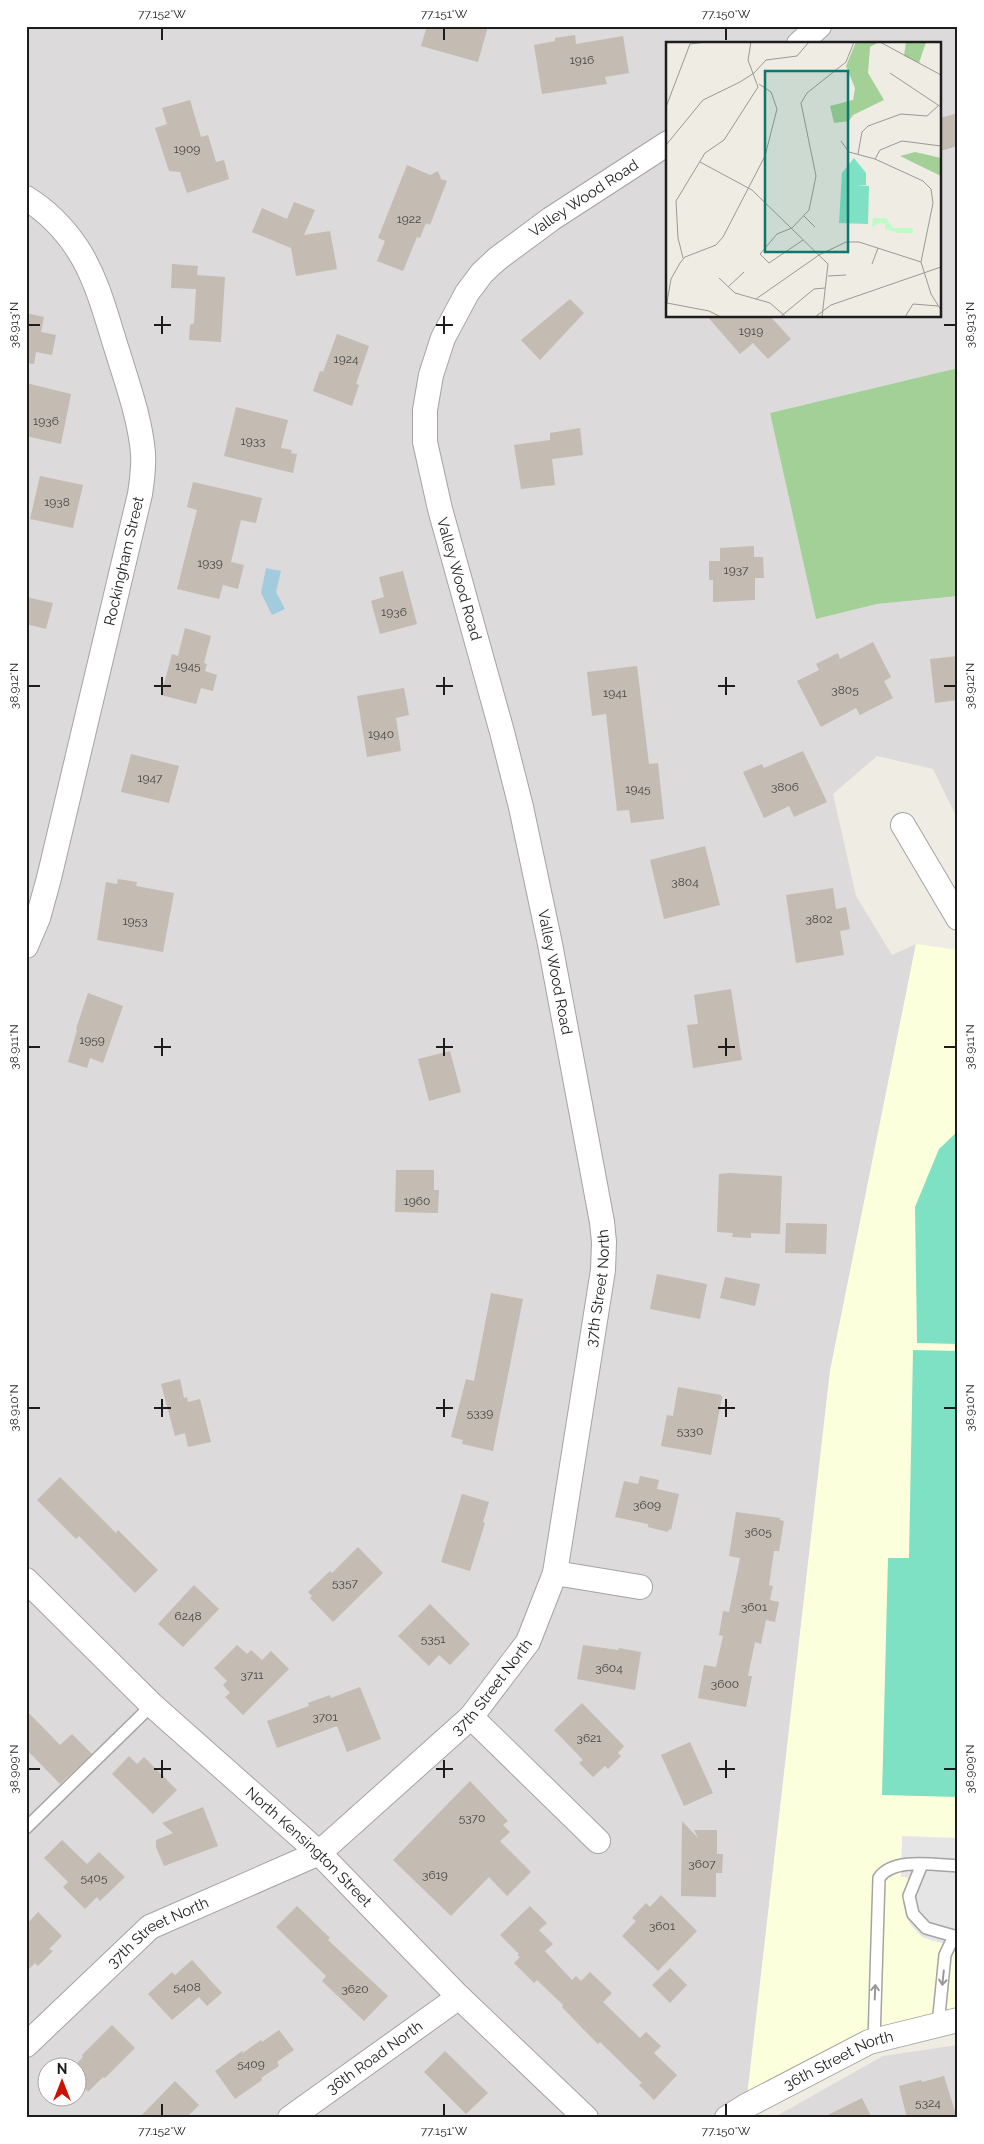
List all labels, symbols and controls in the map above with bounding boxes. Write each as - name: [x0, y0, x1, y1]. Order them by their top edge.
- text: 77.152°W: [138, 7, 186, 21]
- text: 77.151°W: [421, 7, 468, 21]
- text: 77.150°W: [702, 7, 751, 21]
- inset map: [666, 42, 942, 318]
- house number: 1916: [570, 53, 594, 67]
- house number: 1909: [174, 142, 200, 156]
- street label: Valley Wood Road: [526, 156, 642, 241]
- house number: 1922: [397, 212, 421, 226]
- text: 38.913°N: [7, 302, 21, 348]
- text: 38.913°N: [963, 302, 977, 348]
- house number: 1919: [739, 324, 763, 338]
- house number: 1924: [334, 352, 359, 366]
- house number: 1936: [33, 414, 59, 428]
- house number: 1933: [241, 434, 265, 448]
- house number: 1938: [44, 495, 70, 509]
- street label: Rockingham Street: [100, 495, 148, 627]
- street label: Valley Wood Road: [433, 515, 485, 643]
- house number: 1939: [197, 556, 223, 570]
- house number: 1937: [724, 563, 749, 577]
- house number: 1936: [381, 605, 407, 619]
- house number: 1945: [175, 659, 201, 673]
- text: 38.912°N: [7, 663, 21, 709]
- text: 38.912°N: [963, 663, 977, 709]
- house number: 3805: [831, 683, 859, 697]
- house number: 1941: [603, 686, 627, 700]
- house number: 1940: [368, 727, 394, 741]
- house number: 1947: [137, 771, 163, 785]
- house number: 3806: [771, 780, 799, 794]
- house number: 1945: [625, 782, 651, 796]
- house number: 3804: [671, 875, 699, 889]
- street label: Valley Wood Road: [534, 908, 576, 1036]
- house number: 3802: [805, 912, 833, 926]
- house number: 1953: [122, 914, 148, 928]
- text: 38.911°N: [7, 1024, 21, 1070]
- text: 38.911°N: [963, 1024, 977, 1070]
- house number: 1959: [79, 1033, 105, 1047]
- house number: 1960: [404, 1194, 430, 1208]
- street label: 37th Street North: [582, 1229, 613, 1348]
- text: 38.910°N: [7, 1384, 21, 1432]
- text: 38.910°N: [963, 1384, 977, 1432]
- house number: 5339: [467, 1406, 493, 1420]
- house number: 5330: [677, 1424, 703, 1438]
- house number: 3609: [633, 1498, 661, 1512]
- house number: 3605: [744, 1525, 772, 1539]
- house number: 5357: [332, 1576, 359, 1590]
- house number: 3601: [741, 1600, 767, 1614]
- house number: 6248: [174, 1609, 202, 1623]
- house number: 5351: [421, 1632, 445, 1646]
- street label: 37th Street North: [448, 1635, 536, 1739]
- house number: 3604: [595, 1661, 623, 1675]
- house number: 3711: [240, 1668, 264, 1682]
- house number: 3600: [711, 1677, 739, 1691]
- house number: 3701: [312, 1710, 338, 1724]
- house number: 3621: [576, 1731, 602, 1745]
- text: 38.909°N: [7, 1744, 21, 1794]
- text: 38.909°N: [963, 1744, 977, 1794]
- street label: North Kensington Street: [242, 1783, 375, 1911]
- house number: 5370: [459, 1811, 485, 1825]
- house number: 3607: [688, 1857, 716, 1871]
- house number: 3619: [422, 1868, 448, 1882]
- house number: 5405: [81, 1871, 108, 1885]
- street label: 37th Street North: [104, 1893, 211, 1972]
- house number: 3601: [649, 1919, 675, 1933]
- one-way arrow: [938, 1969, 947, 1985]
- house number: 5408: [173, 1980, 201, 1994]
- house number: 3620: [341, 1982, 369, 1996]
- one-way arrow: [870, 1984, 880, 2000]
- street label: 36th Road North: [323, 2017, 426, 2098]
- street label: 36th Street North: [781, 2027, 895, 2094]
- north arrow: [38, 2056, 88, 2106]
- house number: 5409: [237, 2057, 265, 2071]
- text: N: [57, 2061, 67, 2077]
- house number: 5324: [915, 2096, 941, 2110]
- text: 77.152°W: [138, 2124, 186, 2138]
- text: 77.151°W: [421, 2124, 468, 2138]
- text: 77.150°W: [702, 2124, 751, 2138]

